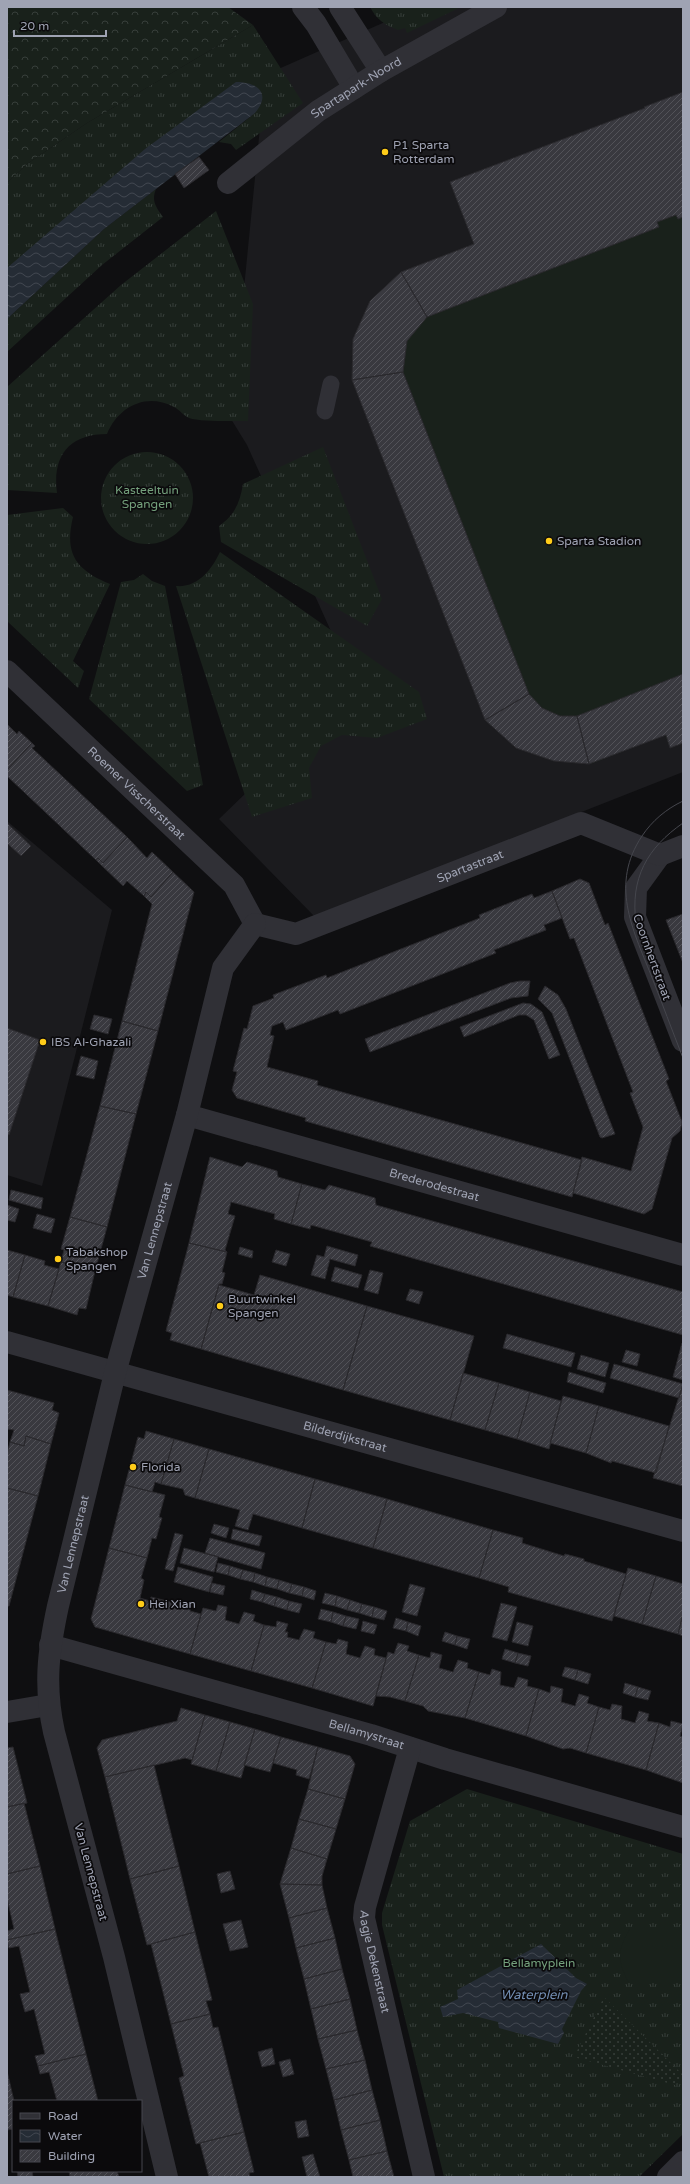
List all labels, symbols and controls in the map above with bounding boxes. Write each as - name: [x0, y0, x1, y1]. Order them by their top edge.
- scale bar: [14, 12, 106, 38]
- text: 20 m: [20, 19, 49, 33]
- street label: Spartapark-Noord: [308, 54, 404, 121]
- place label: P1 Sparta Rotterdam: [393, 138, 454, 166]
- marker: P1 Sparta Rotterdam: [380, 147, 390, 157]
- park label: Kasteeltuin Spangen: [115, 483, 179, 511]
- place label: Sparta Stadion: [557, 534, 641, 548]
- marker: Sparta Stadion: [544, 536, 554, 546]
- street label: Roemer Visscherstraat: [85, 744, 189, 843]
- street label: Spartastraat: [435, 847, 506, 886]
- street label: Coornhertstraat: [630, 912, 674, 1002]
- place label: IBS Al-Ghazali: [51, 1035, 131, 1049]
- marker: IBS Al-Ghazali: [38, 1037, 48, 1047]
- street label: Brederodestraat: [388, 1165, 481, 1204]
- street label: Van Lennepstraat: [134, 1180, 175, 1281]
- place label: Tabakshop Spangen: [66, 1245, 128, 1273]
- marker: Tabakshop Spangen: [53, 1254, 63, 1264]
- place label: Buurtwinkel Spangen: [228, 1292, 296, 1320]
- marker: Buurtwinkel Spangen: [215, 1301, 225, 1311]
- street label: Bilderdijkstraat: [302, 1418, 389, 1455]
- place label: Florida: [141, 1460, 180, 1474]
- marker: Florida: [128, 1462, 138, 1472]
- street label: Van Lennepstraat: [54, 1493, 92, 1595]
- place label: Hei Xian: [149, 1597, 196, 1611]
- marker: Hei Xian: [136, 1599, 146, 1609]
- street label: Bellamystraat: [327, 1717, 407, 1752]
- street label: Van Lennepstraat: [71, 1822, 111, 1923]
- street label: Aagje Dekenstraat: [357, 1909, 393, 2015]
- park label: Bellamyplein: [503, 1956, 575, 1970]
- water label: Waterplein: [501, 1987, 569, 2003]
- legend: [12, 2100, 142, 2172]
- text: Road: [48, 2109, 78, 2123]
- text: Water: [48, 2129, 83, 2143]
- text: Building: [48, 2149, 95, 2163]

